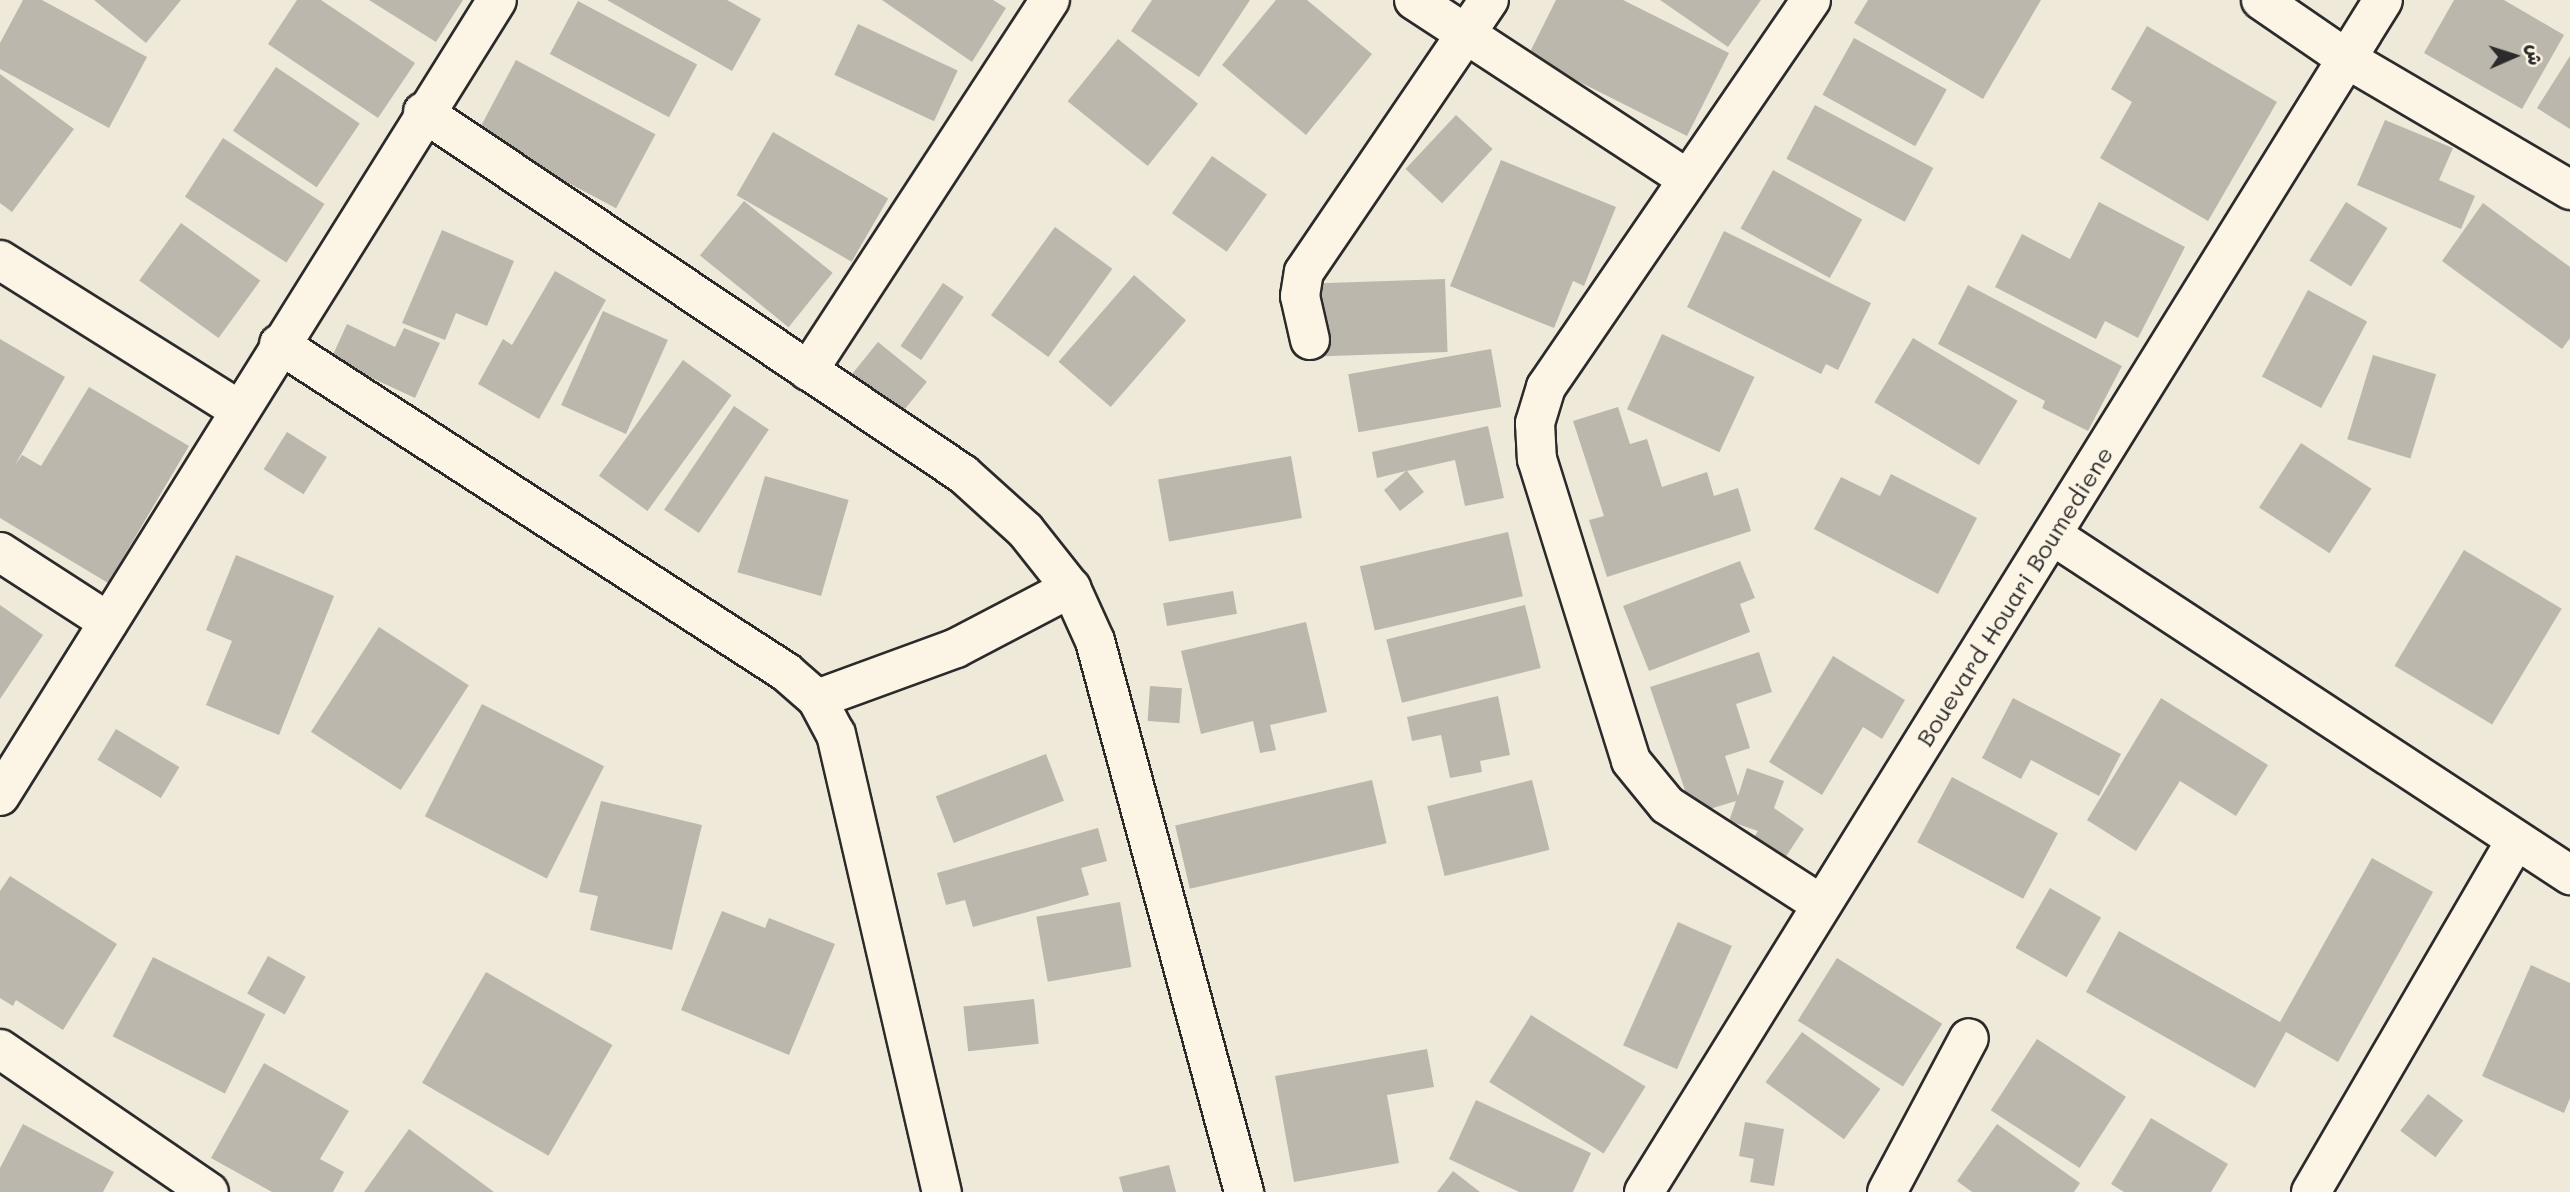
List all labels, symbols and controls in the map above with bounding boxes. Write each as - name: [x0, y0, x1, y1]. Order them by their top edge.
- north arrow: [2479, 21, 2549, 91]
- text: ش: [2522, 44, 2549, 66]
- street label: Bouevard Houari Boumediene: [1910, 441, 2118, 751]

